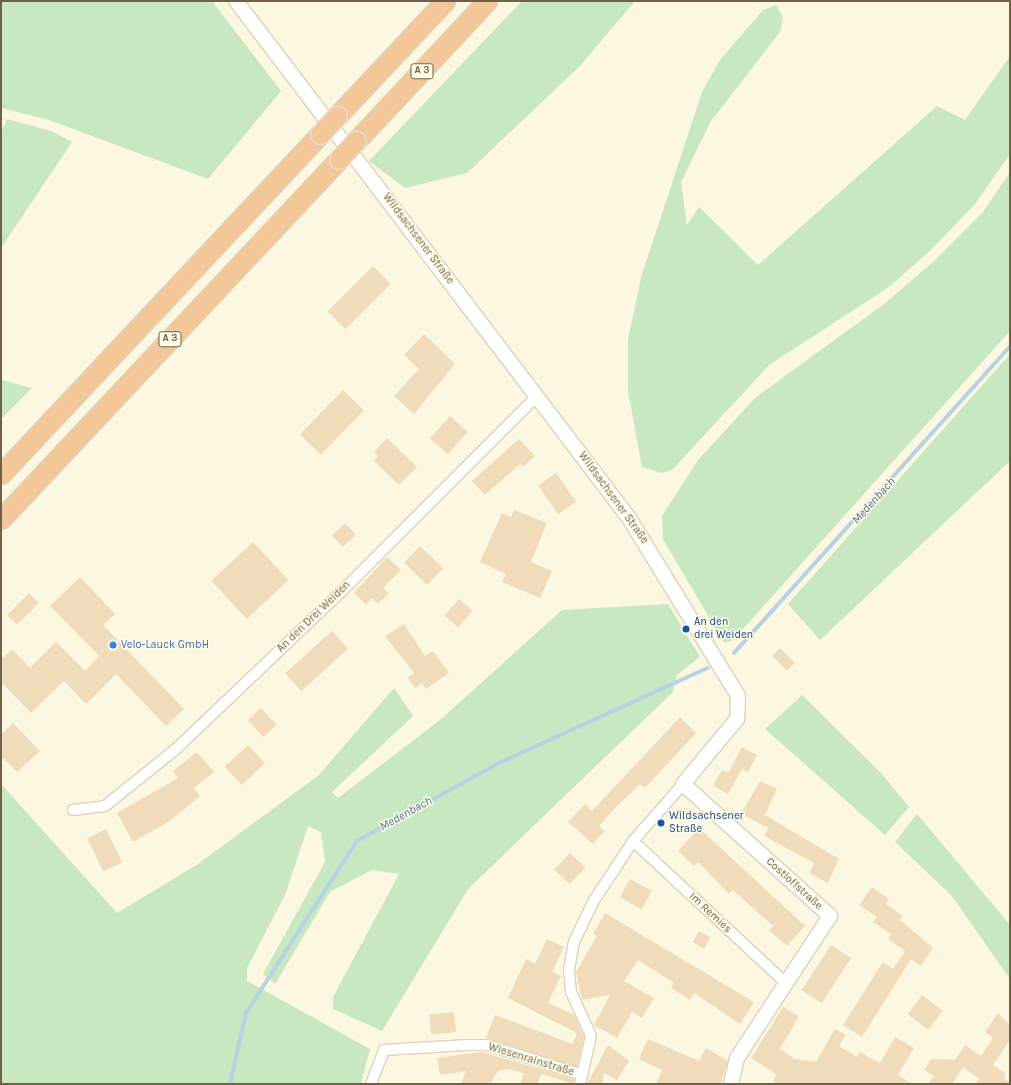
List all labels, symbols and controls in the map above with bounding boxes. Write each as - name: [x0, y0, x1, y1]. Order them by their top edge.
- road number: A 3: [410, 63, 434, 79]
- street label: Wildsachsener Straße: [380, 191, 456, 287]
- road number: A 3: [158, 331, 182, 347]
- street label: Wildsachsener Straße: [575, 449, 651, 547]
- water label: Medenbach: [849, 475, 899, 527]
- street label: An den Drei Weiden: [275, 579, 353, 655]
- place label: An den drei Weiden: [694, 616, 753, 642]
- marker: An den drei Weiden: [681, 624, 691, 634]
- place label: Velo-Lauck GmbH: [121, 638, 209, 652]
- marker: Velo-Lauck GmbH: [108, 640, 118, 650]
- water label: Medenbach: [377, 794, 435, 834]
- place label: Wildsachsener Straße: [669, 810, 744, 836]
- marker: Wildsachsener Straße: [656, 818, 666, 828]
- street label: Costloffstraße: [763, 855, 825, 913]
- street label: Im Remies: [686, 890, 734, 936]
- street label: Wiesenrainstraße: [486, 1041, 576, 1079]

